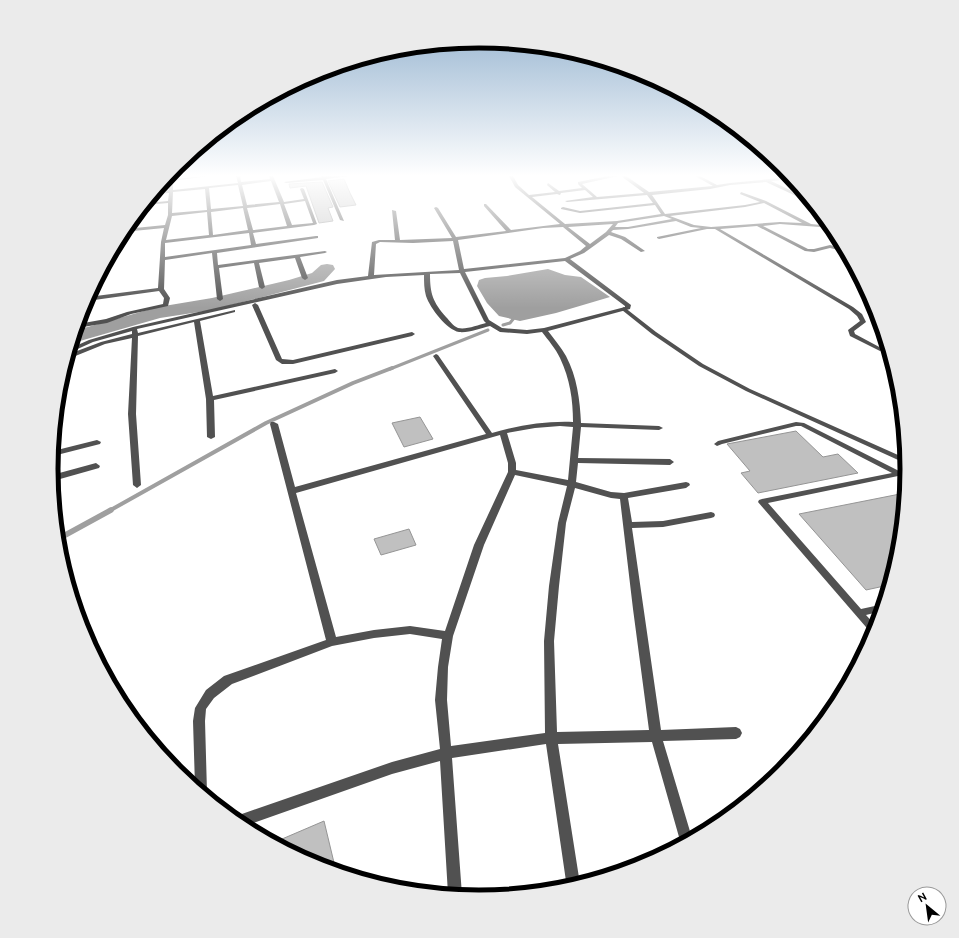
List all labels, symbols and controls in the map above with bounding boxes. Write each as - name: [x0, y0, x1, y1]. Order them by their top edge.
- north arrow: [907, 886, 947, 926]
- text: N: [916, 890, 929, 904]

